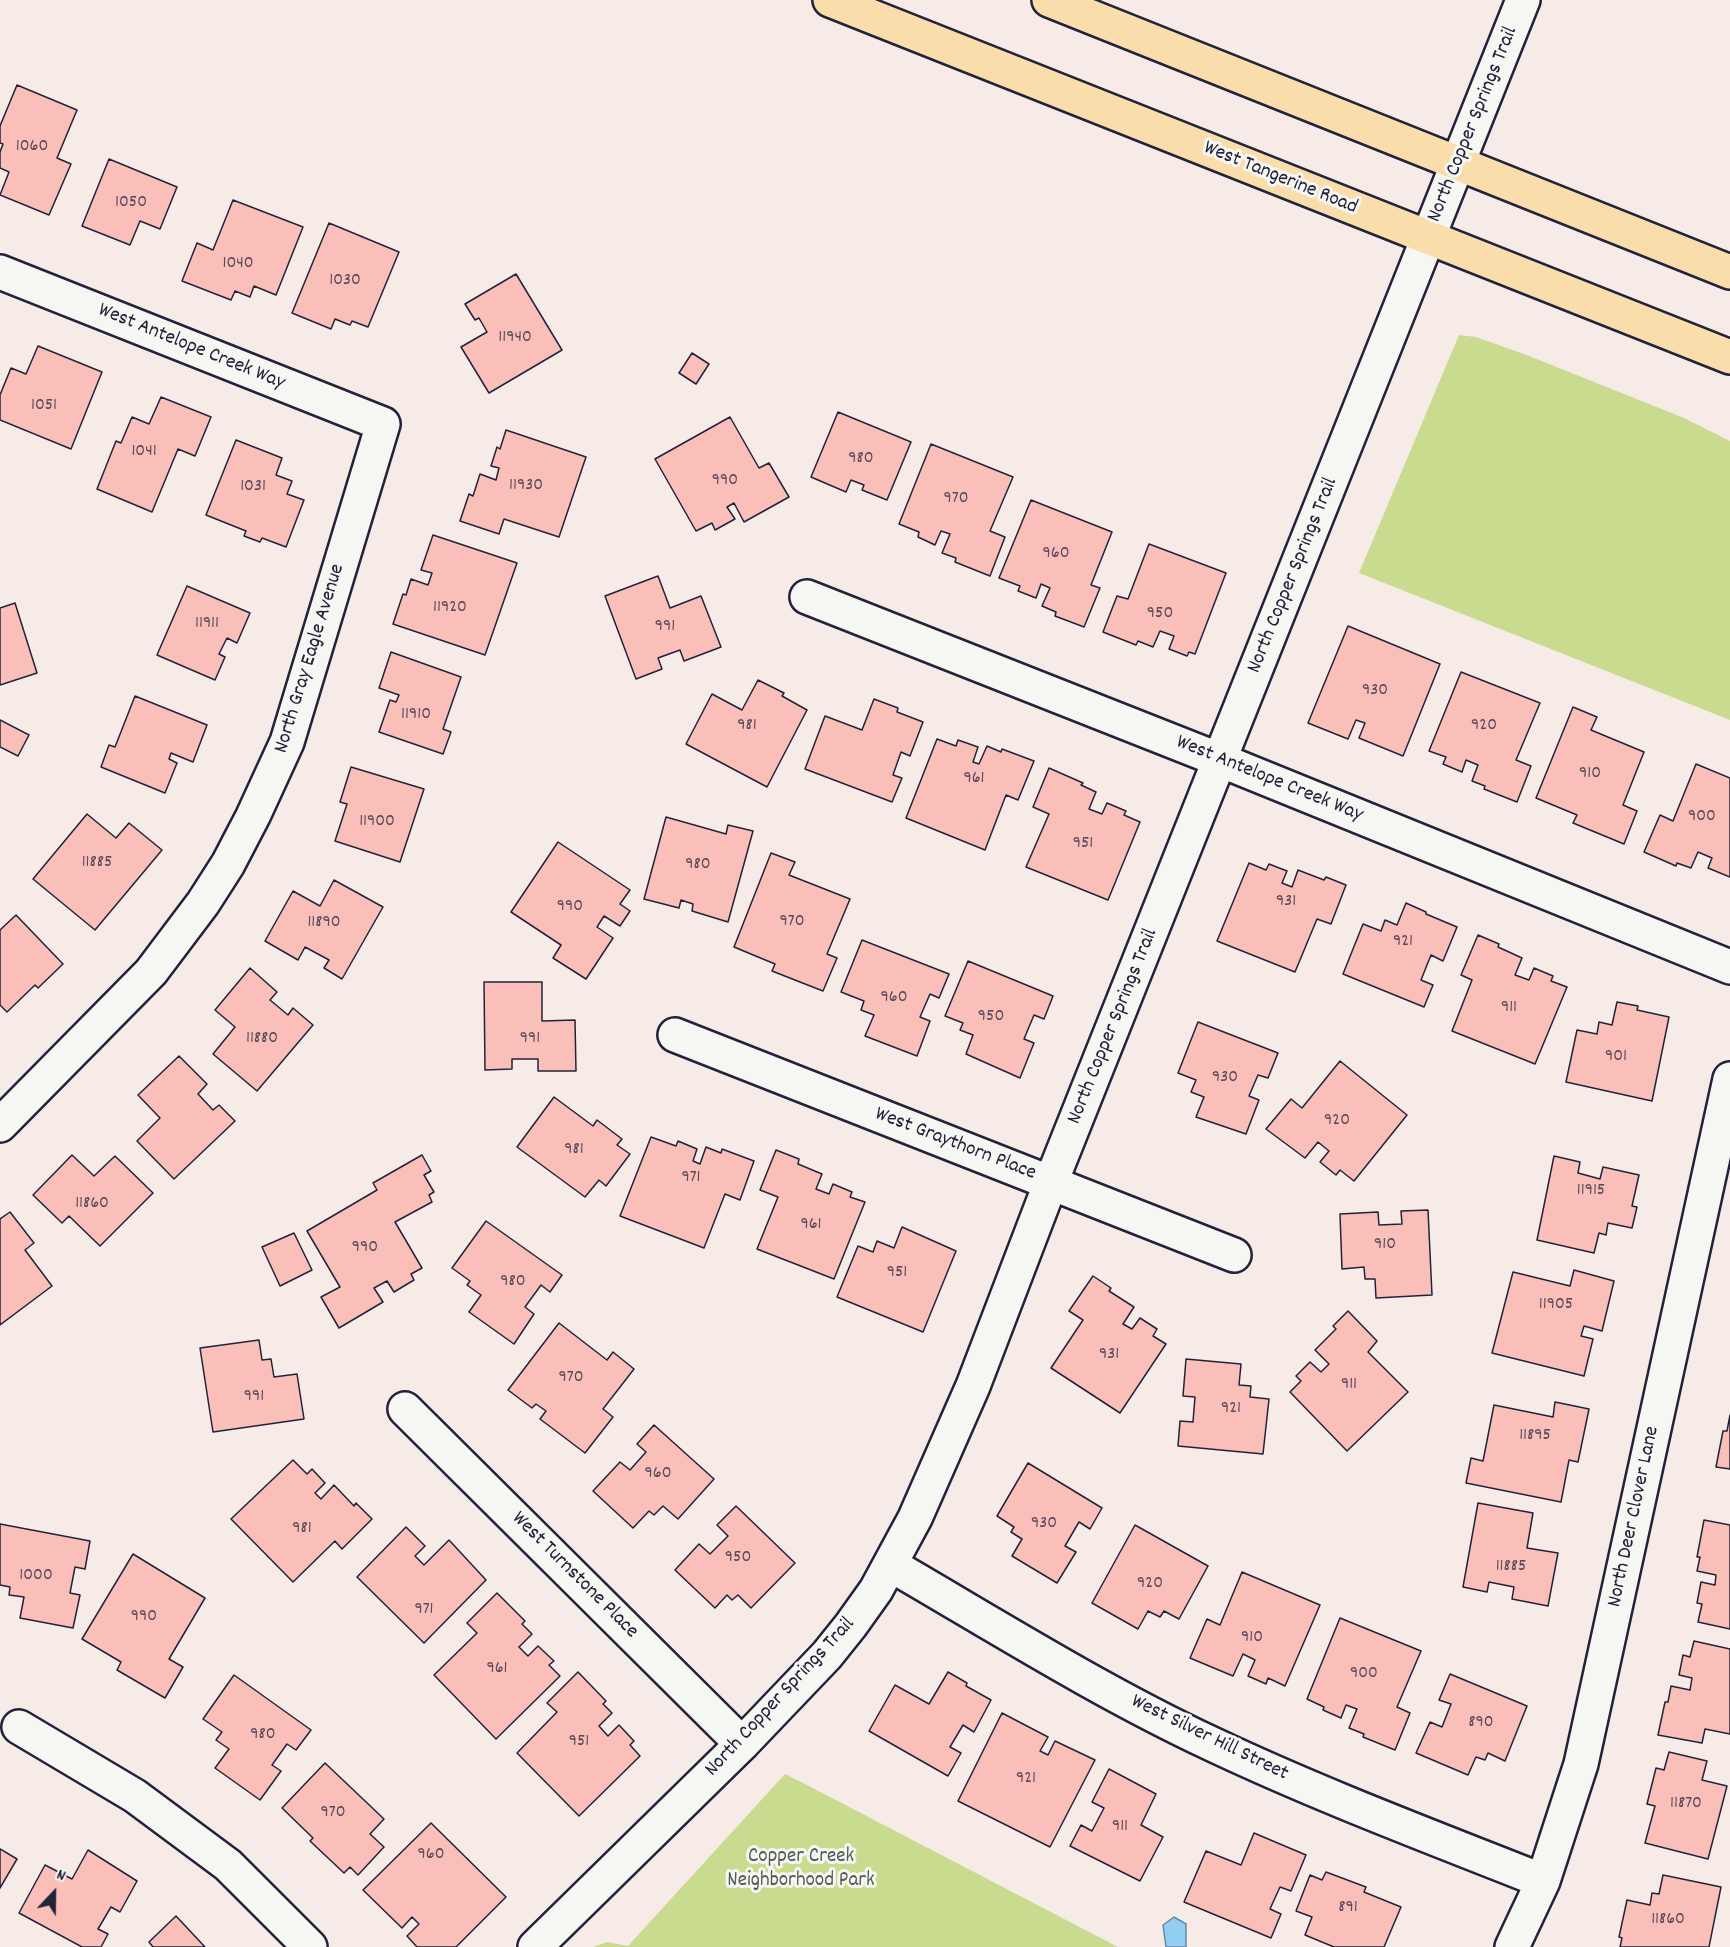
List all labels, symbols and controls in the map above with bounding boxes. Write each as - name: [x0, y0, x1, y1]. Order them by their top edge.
- street label: North Copper Springs Trail: [1423, 24, 1525, 226]
- house number: 1060: [16, 137, 48, 159]
- street label: West Tangerine Road: [1199, 137, 1361, 221]
- house number: 1050: [115, 193, 147, 215]
- house number: 1040: [222, 254, 254, 276]
- house number: 1030: [329, 271, 361, 293]
- street label: West Antelope Creek Way: [94, 299, 288, 397]
- house number: 11940: [498, 328, 532, 350]
- house number: 1051: [31, 396, 57, 418]
- house number: 1041: [131, 442, 157, 464]
- house number: 980: [848, 449, 874, 471]
- house number: 990: [712, 471, 738, 493]
- street label: North Copper Springs Trail: [1243, 475, 1345, 677]
- house number: 11930: [509, 476, 543, 498]
- house number: 1031: [240, 477, 266, 499]
- house number: 970: [944, 489, 968, 511]
- house number: 960: [1043, 544, 1069, 566]
- street label: North Gray Eagle Avenue: [270, 561, 352, 757]
- house number: 11920: [433, 598, 467, 620]
- house number: 950: [1147, 604, 1173, 626]
- house number: 11911: [195, 614, 219, 636]
- house number: 991: [655, 617, 675, 639]
- house number: 930: [1362, 681, 1388, 703]
- house number: 11910: [401, 705, 431, 727]
- house number: 981: [737, 716, 757, 738]
- house number: 920: [1471, 716, 1497, 738]
- street label: West Antelope Creek Way: [1172, 731, 1366, 829]
- house number: 910: [1579, 764, 1601, 786]
- house number: 961: [963, 769, 985, 791]
- house number: 900: [1688, 807, 1716, 829]
- house number: 11900: [359, 812, 395, 834]
- house number: 951: [1073, 834, 1093, 856]
- house number: 11885: [82, 853, 112, 875]
- house number: 980: [685, 855, 711, 877]
- house number: 931: [1276, 892, 1296, 914]
- house number: 990: [557, 897, 583, 919]
- house number: 970: [780, 912, 804, 934]
- house number: 11890: [307, 913, 341, 935]
- street label: North Copper Springs Trail: [1063, 926, 1165, 1128]
- house number: 921: [1393, 932, 1413, 954]
- house number: 960: [881, 988, 907, 1010]
- house number: 911: [1501, 998, 1517, 1020]
- house number: 950: [978, 1007, 1004, 1029]
- house number: 11880: [246, 1029, 278, 1051]
- house number: 991: [520, 1029, 540, 1051]
- house number: 901: [1605, 1047, 1627, 1069]
- house number: 930: [1212, 1068, 1238, 1090]
- street label: West Graythorn Place: [871, 1103, 1039, 1187]
- house number: 920: [1324, 1111, 1350, 1133]
- house number: 981: [564, 1140, 584, 1162]
- house number: 971: [681, 1168, 701, 1190]
- house number: 11915: [1577, 1181, 1605, 1203]
- house number: 11860: [75, 1194, 109, 1216]
- house number: 961: [800, 1215, 822, 1237]
- house number: 910: [1374, 1235, 1396, 1257]
- house number: 990: [352, 1238, 378, 1260]
- house number: 951: [887, 1263, 907, 1285]
- house number: 980: [500, 1272, 526, 1294]
- house number: 11905: [1539, 1295, 1573, 1317]
- house number: 931: [1099, 1345, 1119, 1367]
- house number: 970: [559, 1368, 583, 1390]
- house number: 911: [1341, 1375, 1357, 1397]
- house number: 991: [244, 1387, 264, 1409]
- house number: 921: [1221, 1399, 1241, 1421]
- street label: North Deer Clover Lane: [1604, 1424, 1666, 1610]
- house number: 11895: [1519, 1426, 1551, 1448]
- house number: 960: [645, 1464, 671, 1486]
- street label: West Turnstone Place: [505, 1507, 643, 1645]
- house number: 930: [1031, 1514, 1057, 1536]
- house number: 981: [292, 1519, 312, 1541]
- house number: 950: [725, 1548, 751, 1570]
- house number: 11885: [1496, 1557, 1526, 1579]
- house number: 1000: [19, 1566, 53, 1588]
- house number: 920: [1137, 1574, 1163, 1596]
- house number: 971: [414, 1600, 434, 1622]
- house number: 990: [131, 1607, 157, 1629]
- street label: North Copper Springs Trail: [701, 1613, 861, 1783]
- house number: 910: [1241, 1628, 1263, 1650]
- house number: 961: [486, 1659, 508, 1681]
- house number: 900: [1350, 1664, 1378, 1686]
- street label: West Silver Hill Street: [1126, 1690, 1292, 1788]
- house number: 890: [1468, 1713, 1494, 1735]
- house number: 980: [250, 1725, 276, 1747]
- house number: 951: [569, 1732, 589, 1754]
- house number: 921: [1016, 1769, 1036, 1791]
- house number: 11870: [1670, 1794, 1702, 1816]
- house number: 970: [321, 1803, 345, 1825]
- house number: 911: [1112, 1817, 1128, 1839]
- house number: 960: [418, 1845, 444, 1867]
- park label: Copper Creek Neighborhood Park: [727, 1845, 875, 1895]
- north arrow: [24, 1863, 84, 1923]
- text: N: [53, 1864, 69, 1888]
- house number: 891: [1338, 1898, 1358, 1920]
- house number: 11860: [1651, 1910, 1685, 1932]

